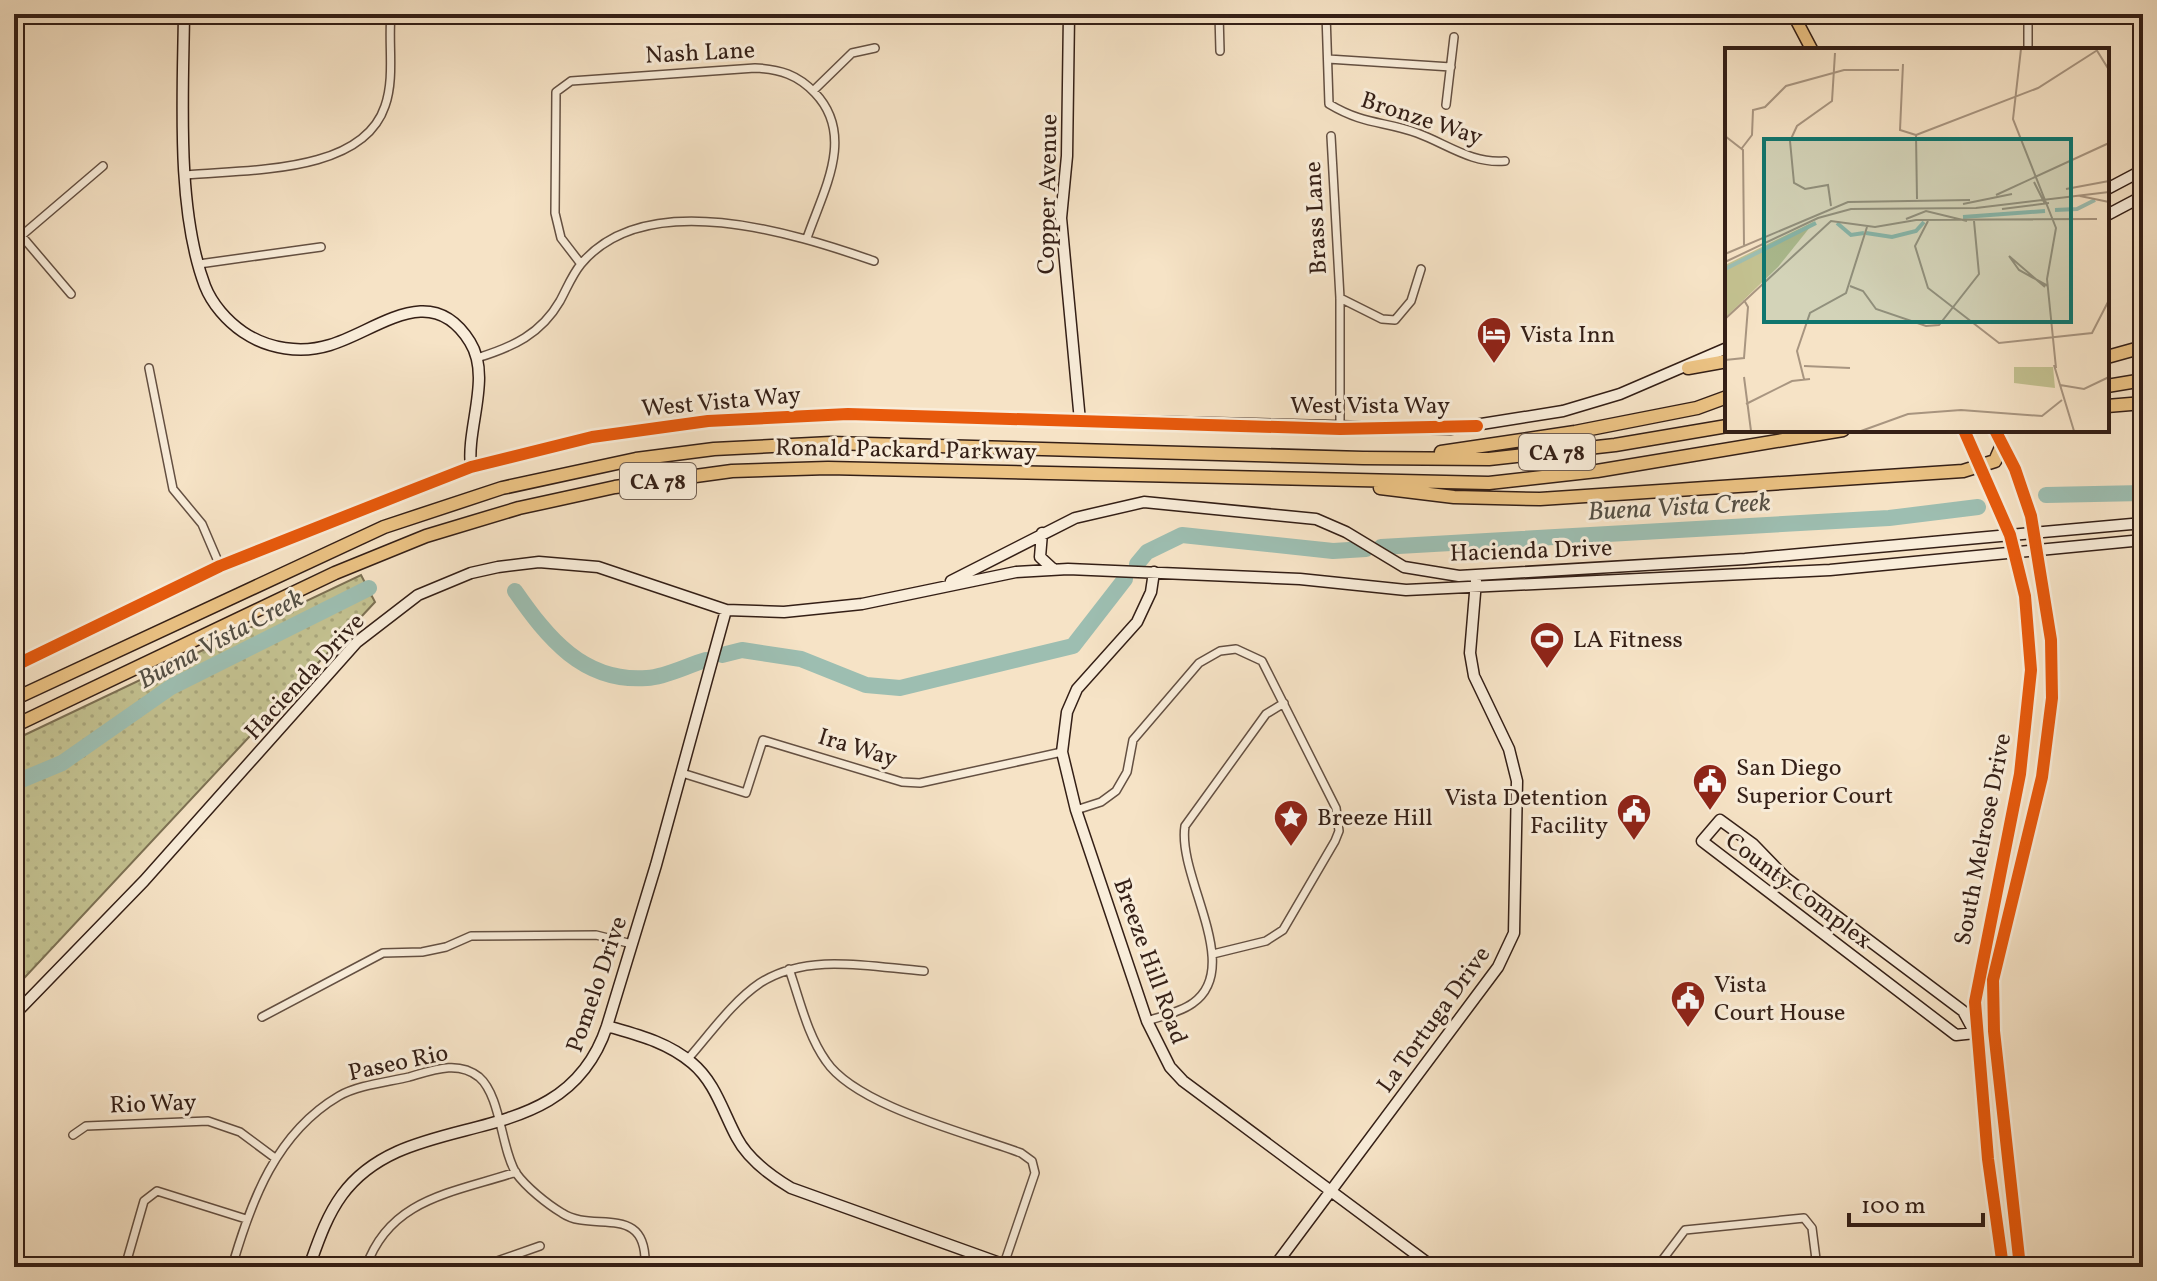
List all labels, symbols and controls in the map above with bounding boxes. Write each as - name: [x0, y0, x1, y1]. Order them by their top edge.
- street label: Nash Lane: [644, 34, 756, 74]
- inset map: [1725, 48, 2109, 432]
- street label: Bronze Way: [1356, 84, 1487, 156]
- street label: Copper Avenue: [1031, 113, 1067, 275]
- street label: Brass Lane: [1297, 160, 1337, 275]
- hotel icon: Vista Inn: [1475, 315, 1513, 365]
- place label: Vista Inn: [1520, 319, 1615, 353]
- street label: West Vista Way: [640, 379, 802, 427]
- street label: West Vista Way: [1290, 390, 1450, 424]
- street label: Ronald Packard Parkway: [775, 432, 1037, 470]
- road number: CA 78: [1519, 434, 1595, 470]
- road number: CA 78: [620, 463, 696, 499]
- water label: Buena Vista Creek: [1587, 485, 1771, 531]
- street label: Hacienda Drive: [1449, 532, 1613, 572]
- water label: Buena Vista Creek: [132, 581, 310, 699]
- street label: Hacienda Drive: [238, 606, 373, 748]
- sports icon: LA Fitness: [1528, 620, 1566, 670]
- place label: LA Fitness: [1573, 624, 1683, 658]
- street label: Ira Way: [814, 721, 901, 777]
- street label: South Melrose Drive: [1947, 730, 2021, 948]
- place label: San Diego Superior Court: [1736, 752, 1893, 814]
- public building icon: San Diego Superior Court: [1691, 762, 1729, 812]
- place label: Vista Detention Facility: [1445, 782, 1608, 844]
- public building icon: Vista Detention Facility: [1615, 792, 1653, 842]
- place icon: Breeze Hill: [1272, 798, 1310, 848]
- place label: Breeze Hill: [1317, 802, 1433, 836]
- street label: County Complex: [1717, 825, 1878, 958]
- street label: Breeze Hill Road: [1103, 874, 1195, 1050]
- street label: Pomelo Drive: [559, 912, 637, 1057]
- street label: La Tortuga Drive: [1370, 940, 1500, 1101]
- place label: Vista Court House: [1714, 969, 1845, 1031]
- public building icon: Vista Court House: [1669, 979, 1707, 1029]
- street label: Paseo Rio: [345, 1037, 452, 1091]
- street label: Rio Way: [109, 1086, 197, 1124]
- scale bar: [1849, 1177, 1983, 1227]
- text: 100 m: [1861, 1190, 1926, 1224]

